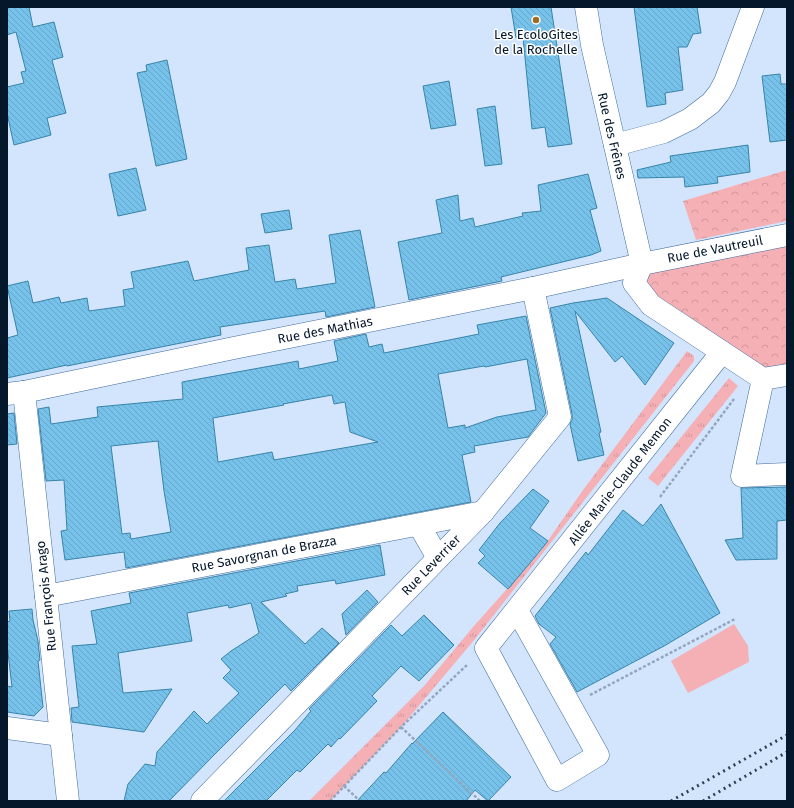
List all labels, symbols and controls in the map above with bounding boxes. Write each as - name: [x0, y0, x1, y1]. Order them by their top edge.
- marker: Les EcoloGites de la Rochelle: [531, 15, 541, 25]
- place label: Les EcoloGites de la Rochelle: [494, 27, 578, 57]
- street label: Rue des Frênes: [595, 91, 629, 181]
- street label: Rue de Vautreuil: [666, 232, 764, 266]
- street label: Rue des Mathias: [276, 313, 374, 347]
- street label: Allée Marie-Claude Memon: [565, 414, 675, 548]
- street label: Rue Leverrier: [398, 532, 464, 598]
- street label: Rue Savorgnan de Brazza: [190, 533, 338, 575]
- street label: Rue François Arago: [33, 540, 59, 652]

